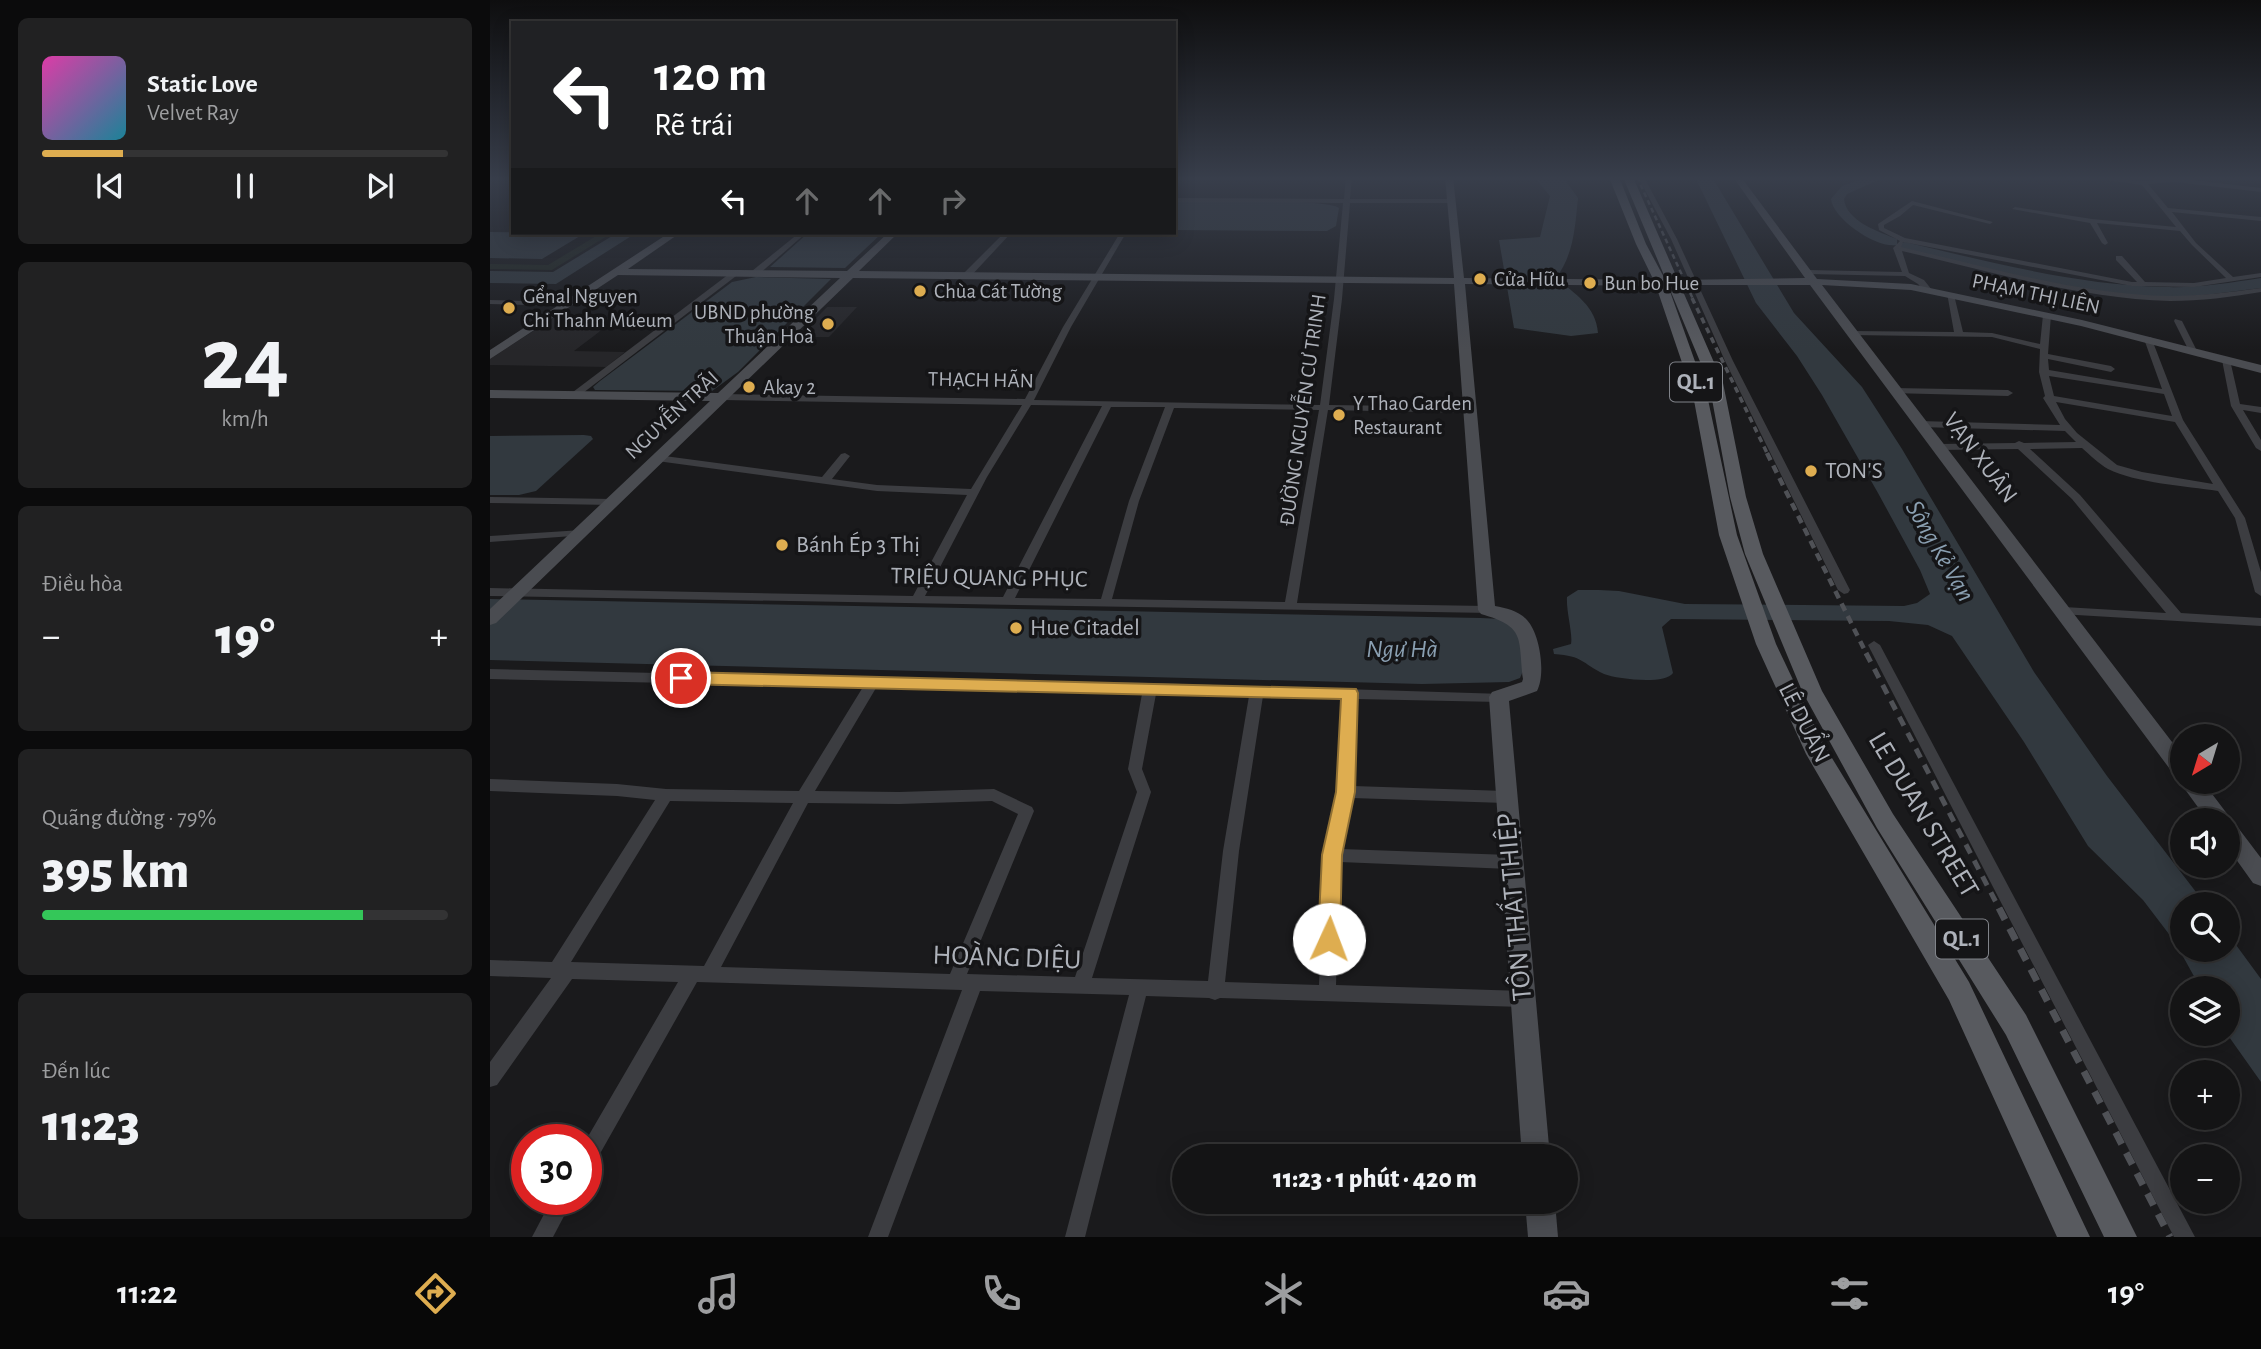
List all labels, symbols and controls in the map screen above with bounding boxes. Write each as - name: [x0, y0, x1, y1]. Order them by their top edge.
- icon: left: [539, 49, 630, 140]
- text: 120 m: [654, 51, 767, 100]
- text: Static Love: [147, 71, 258, 97]
- text: Velvet Ray: [147, 102, 239, 125]
- text: Rẽ trái: [654, 109, 733, 141]
- icon: previous: [91, 167, 129, 205]
- icon: pause: [226, 167, 264, 205]
- icon: next: [361, 167, 399, 205]
- icon: left: [715, 182, 753, 220]
- icon: ahead: [788, 182, 826, 220]
- icon: ahead: [861, 182, 899, 220]
- icon: right: [934, 182, 972, 220]
- street label: PHẠM THỊ LIÊN: [1970, 268, 2102, 318]
- place label: Cửa Hữu: [1494, 269, 1565, 290]
- marker: Cửa Hữu: [1472, 271, 1488, 287]
- place label: Bun bo Hue: [1604, 273, 1699, 294]
- marker: Bun bo Hue: [1582, 275, 1598, 291]
- place label: Chùa Cát Tường: [934, 281, 1063, 302]
- marker: Chùa Cát Tường: [912, 283, 928, 299]
- place label: Gểnal Nguyen Chi Thahn Múeum: [523, 285, 673, 331]
- street label: ĐƯỜNG NGUYỄN CƯ TRINH: [1271, 292, 1330, 527]
- marker: Gểnal Nguyen Chi Thahn Múeum: [501, 300, 517, 316]
- place label: UBND phường Thuận Hoà: [694, 302, 815, 347]
- text: 24: [201, 315, 289, 406]
- marker: UBND phường Thuận Hoà: [820, 316, 836, 332]
- road number: QL.1: [1670, 362, 1722, 402]
- street label: NGUYỄN TRÃI: [618, 363, 722, 463]
- street label: THẠCH HÃN: [928, 367, 1034, 391]
- place label: Akay 2: [763, 377, 816, 398]
- marker: Akay 2: [741, 379, 757, 395]
- place label: Y Thao Garden Restaurant: [1353, 393, 1472, 438]
- marker: Y Thao Garden Restaurant: [1331, 407, 1347, 423]
- street label: VẠN XUÂN: [1938, 407, 2023, 508]
- text: km/h: [221, 408, 269, 431]
- place label: TON'S: [1825, 459, 1883, 483]
- marker: TON'S: [1803, 463, 1819, 479]
- water label: Sông Kẻ Vạn: [1901, 496, 1979, 606]
- place label: Bánh Ép 3 Thị: [796, 531, 920, 557]
- marker: Bánh Ép 3 Thị: [774, 537, 790, 553]
- street label: TRIỆU QUANG PHỤC: [890, 562, 1088, 592]
- text: Điều hòa: [42, 573, 123, 596]
- text: 19°: [215, 611, 275, 663]
- place label: Hue Citadel: [1030, 616, 1140, 640]
- text: −: [42, 618, 60, 656]
- text: +: [430, 618, 448, 656]
- marker: Hue Citadel: [1008, 620, 1024, 636]
- water label: Ngự Hà: [1366, 636, 1438, 662]
- pin: [651, 648, 711, 708]
- icon: arrive: [662, 659, 700, 697]
- street label: LÊ DUẨN: [1774, 677, 1839, 767]
- north arrow: [2170, 724, 2240, 794]
- map controls: [2170, 724, 2240, 1214]
- street label: LE DUAN STREET: [1863, 727, 1983, 903]
- text: Quãng đường · 79%: [42, 807, 217, 830]
- button: sound: [2170, 808, 2240, 878]
- street label: TÔN THẤT THIỆP: [1488, 812, 1537, 1003]
- text: 395 km: [42, 845, 189, 897]
- button: search: [2170, 892, 2240, 962]
- position arrow: [1292, 902, 1366, 976]
- road number: QL.1: [1936, 920, 1988, 958]
- street label: HOÀNG DIỆU: [932, 938, 1082, 975]
- button: layers: [2170, 976, 2240, 1046]
- text: Đến lúc: [42, 1060, 110, 1083]
- button: +: [2170, 1060, 2240, 1130]
- text: 11:23: [42, 1098, 140, 1150]
- speed limit sign: 30: [511, 1124, 602, 1215]
- button: −: [2170, 1144, 2240, 1214]
- text: 11:23 · 1 phút · 420 m: [1273, 1166, 1477, 1192]
- icon: directions: [411, 1269, 460, 1318]
- icon: music: [694, 1269, 743, 1318]
- icon: phone: [977, 1269, 1026, 1318]
- icon: climate: [1259, 1269, 1308, 1318]
- icon: car: [1542, 1269, 1591, 1318]
- icon: filters: [1825, 1269, 1874, 1318]
- text: 11:22: [117, 1277, 177, 1309]
- text: 19°: [2108, 1277, 2144, 1309]

